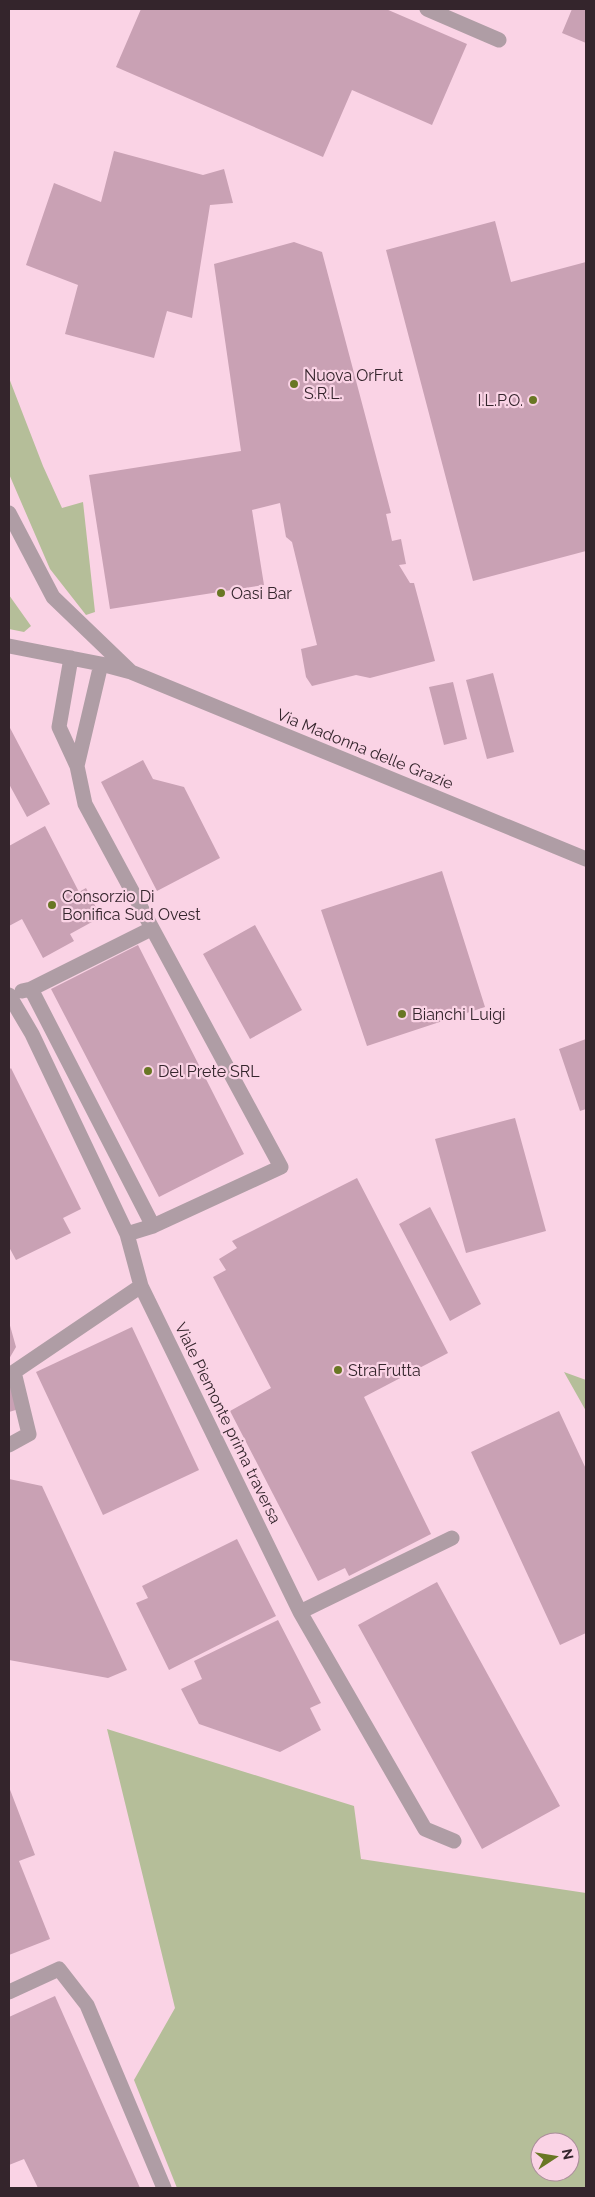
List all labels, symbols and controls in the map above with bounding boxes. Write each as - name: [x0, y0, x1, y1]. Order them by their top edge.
- place label: Nuova OrFrut S.R.L.: [304, 366, 404, 403]
- marker: Nuova OrFrut S.R.L.: [288, 378, 300, 390]
- place label: I.L.P.O.: [478, 391, 523, 410]
- marker: I.L.P.O.: [527, 394, 539, 406]
- place label: Oasi Bar: [231, 584, 292, 603]
- marker: Oasi Bar: [215, 587, 227, 599]
- street label: Via Madonna delle Grazie: [274, 705, 456, 793]
- place label: Consorzio Di Bonifica Sud Ovest: [62, 887, 201, 924]
- marker: Consorzio Di Bonifica Sud Ovest: [46, 899, 58, 911]
- place label: Bianchi Luigi: [412, 1005, 506, 1024]
- marker: Bianchi Luigi: [396, 1008, 408, 1020]
- place label: Del Prete SRL: [158, 1062, 260, 1081]
- marker: Del Prete SRL: [142, 1065, 154, 1077]
- street label: Viale Piemonte prima traversa: [171, 1319, 285, 1527]
- place label: StraFrutta: [348, 1361, 421, 1380]
- marker: StraFrutta: [332, 1364, 344, 1376]
- north arrow: [530, 2132, 580, 2182]
- text: N: [559, 2147, 577, 2161]

